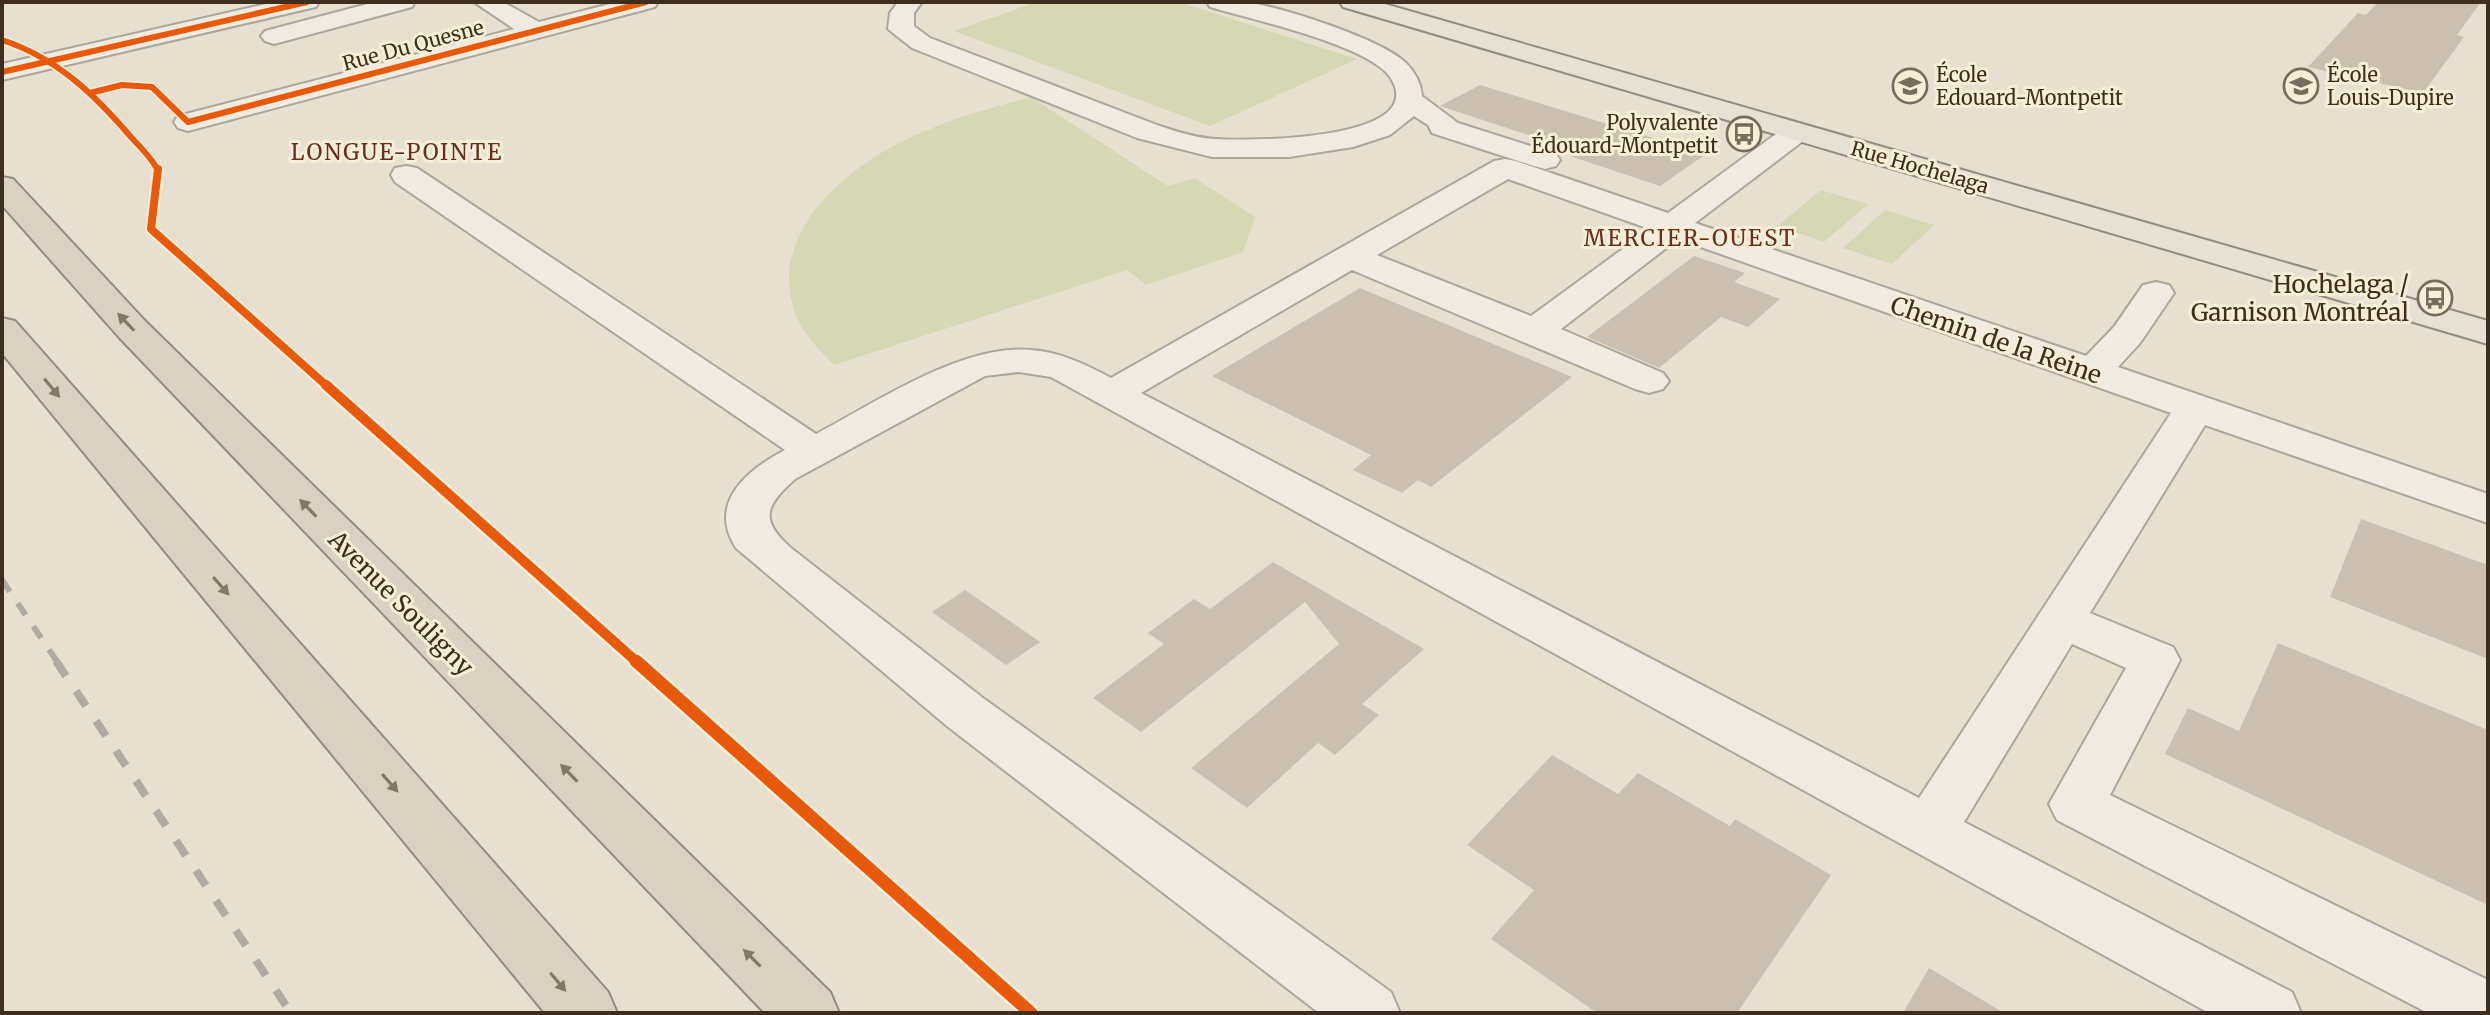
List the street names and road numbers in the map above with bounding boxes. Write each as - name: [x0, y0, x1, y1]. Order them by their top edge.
- street label: Rue Du Quesne: [340, 14, 486, 76]
- street label: Rue Hochelaga: [1848, 135, 1992, 199]
- street label: Chemin de la Reine: [1886, 289, 2106, 391]
- street label: Avenue Souligny: [321, 523, 480, 682]

